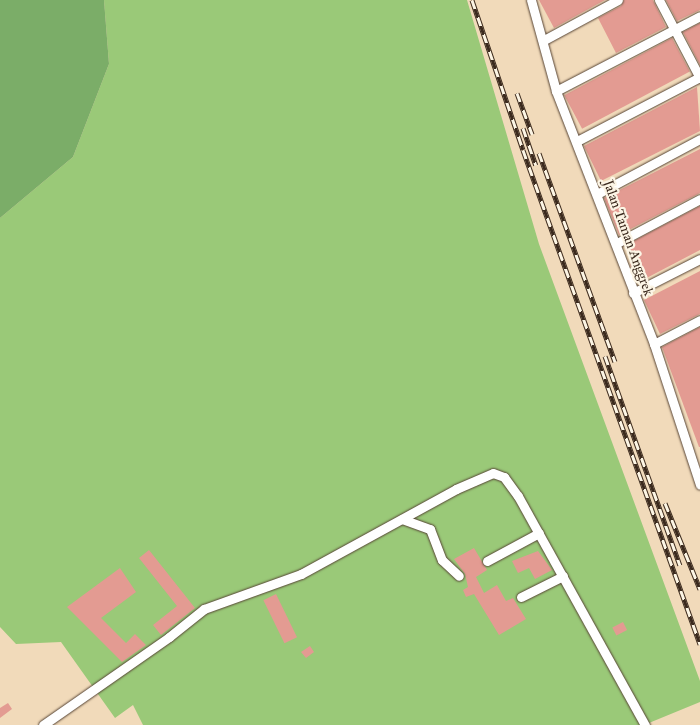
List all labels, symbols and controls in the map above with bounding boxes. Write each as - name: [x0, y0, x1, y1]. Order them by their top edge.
- street label: Jalan Taman Anggrek: [599, 178, 657, 298]

